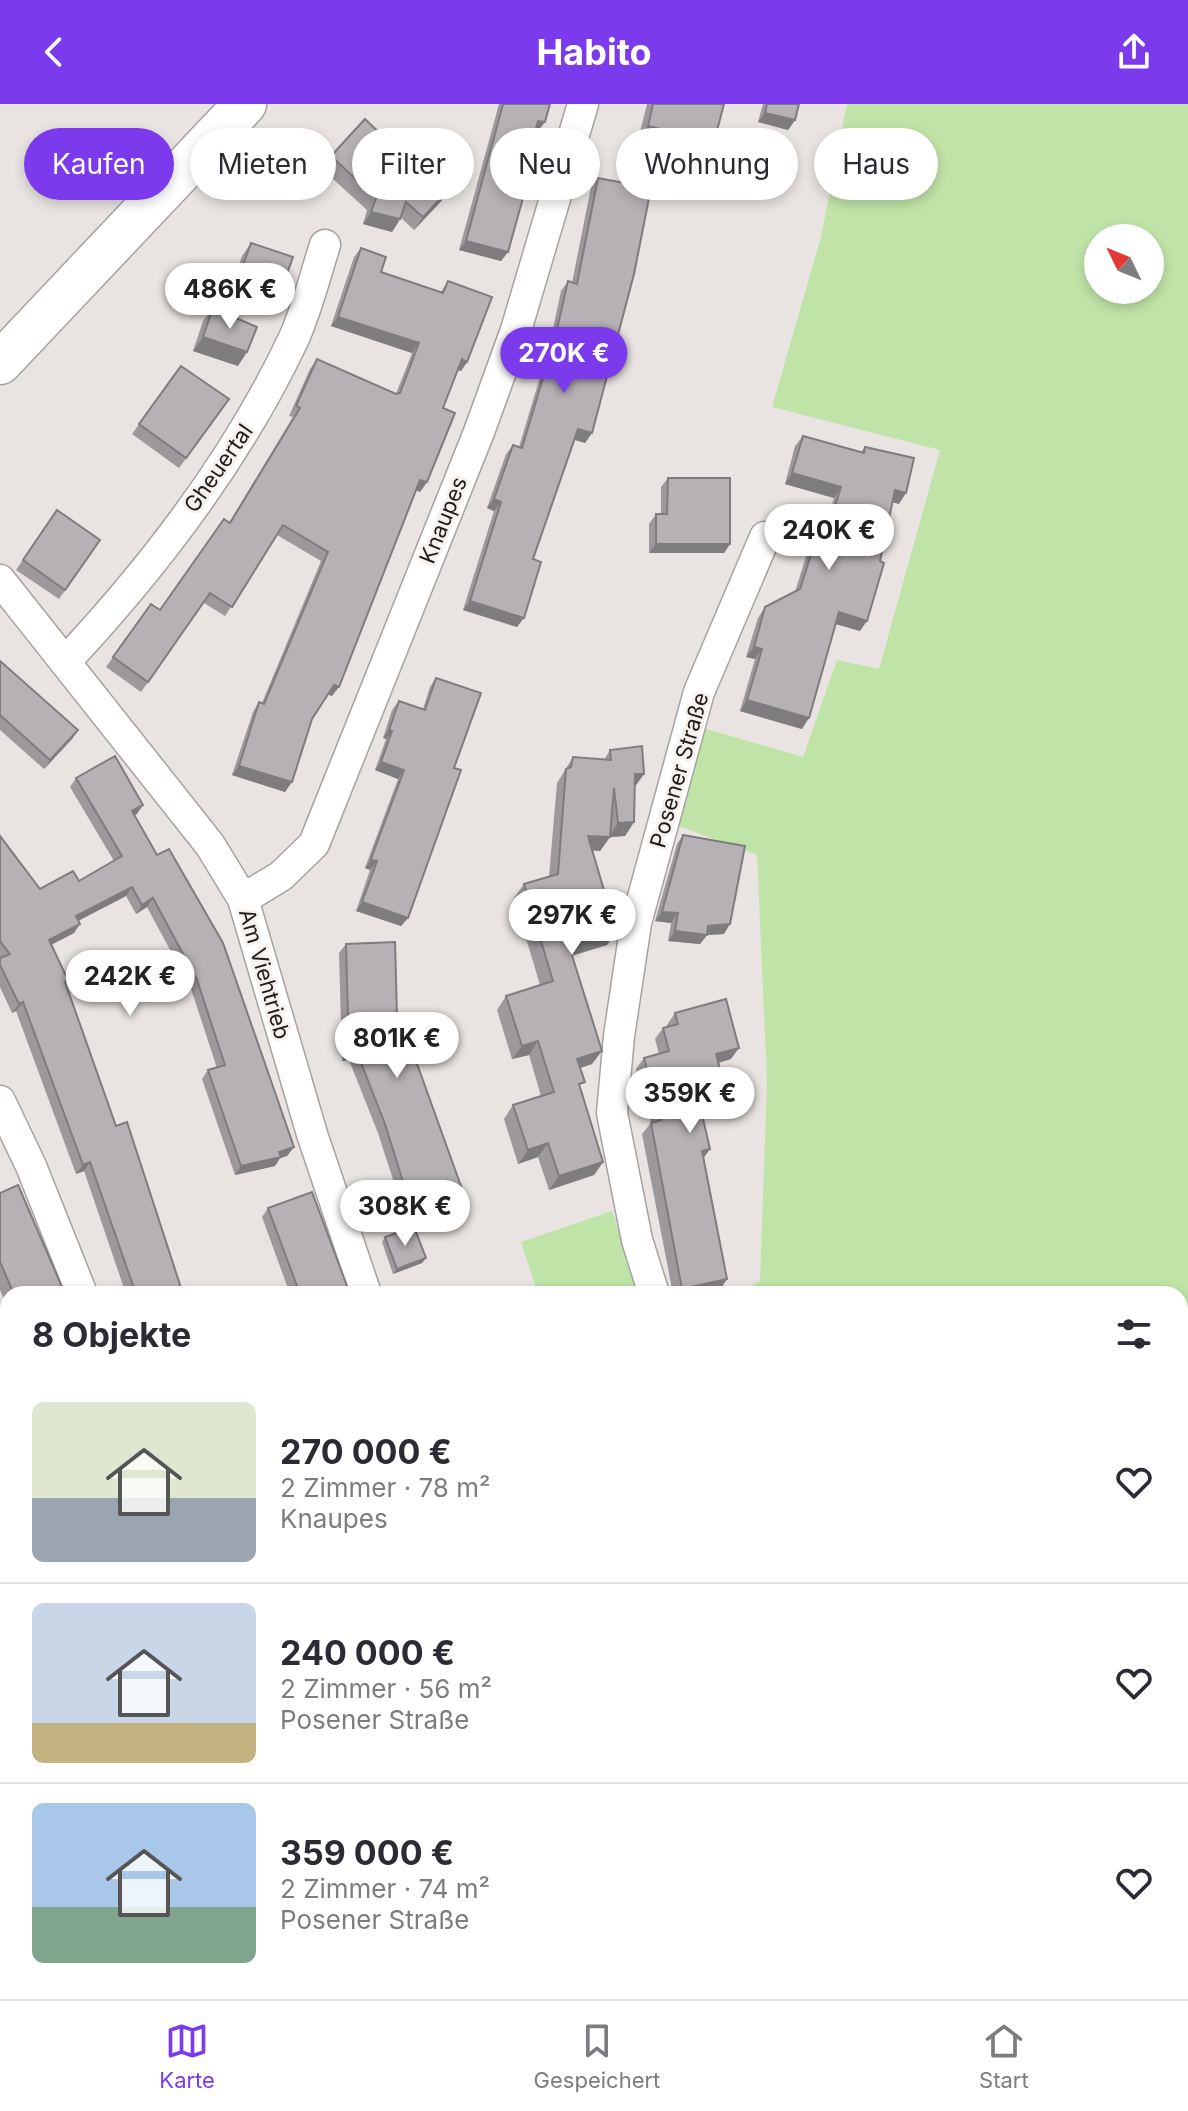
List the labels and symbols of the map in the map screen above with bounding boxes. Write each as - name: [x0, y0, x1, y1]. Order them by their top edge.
- north arrow: [1084, 224, 1164, 304]
- pin: 486K €: [165, 263, 295, 331]
- pin: 270K €: [499, 327, 629, 395]
- street label: Gheuertal: [178, 419, 258, 517]
- street label: Knaupes: [414, 473, 472, 567]
- pin: 240K €: [764, 504, 894, 572]
- street label: Posener Straße: [644, 689, 714, 851]
- pin: 297K €: [507, 889, 637, 957]
- street label: Am Viehtrieb: [234, 906, 296, 1042]
- pin: 242K €: [65, 950, 195, 1018]
- pin: 801K €: [332, 1012, 462, 1080]
- pin: 359K €: [625, 1067, 755, 1135]
- pin: 308K €: [340, 1180, 470, 1248]

